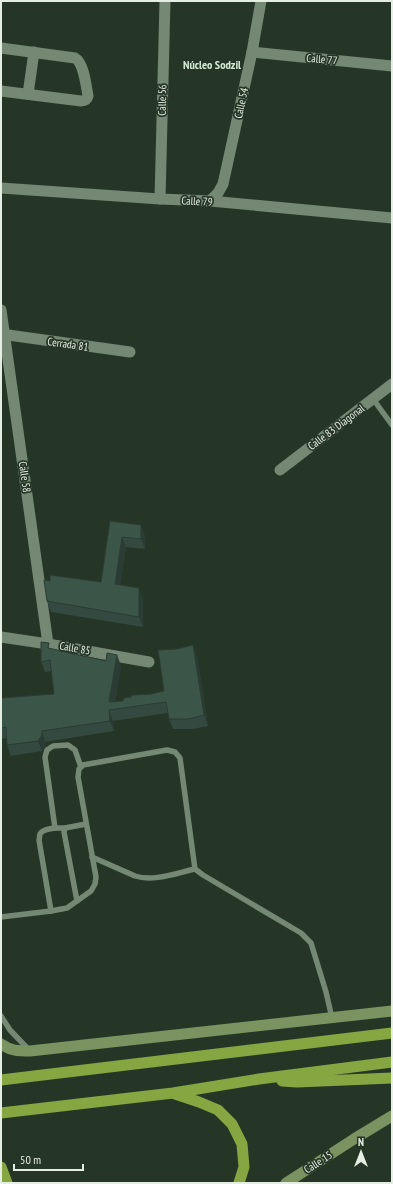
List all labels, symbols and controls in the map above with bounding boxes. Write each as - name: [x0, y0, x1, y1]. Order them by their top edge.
- street label: Calle 77: [306, 51, 338, 67]
- district label: Núcleo Sodzil: [183, 57, 241, 72]
- street label: Calle 56: [155, 84, 169, 116]
- street label: Calle 54: [231, 86, 251, 120]
- street label: Calle 79: [181, 193, 213, 209]
- street label: Cerrada 81: [47, 334, 89, 354]
- street label: Calle 83 Diagonal: [305, 401, 367, 453]
- street label: Calle 58: [16, 461, 34, 493]
- street label: Calle 85: [58, 638, 92, 658]
- north arrow: [341, 1132, 381, 1172]
- text: N: [358, 1135, 364, 1149]
- scale bar: [14, 1146, 83, 1172]
- street label: Calle 15: [301, 1148, 335, 1176]
- text: 50 m: [20, 1152, 41, 1167]

